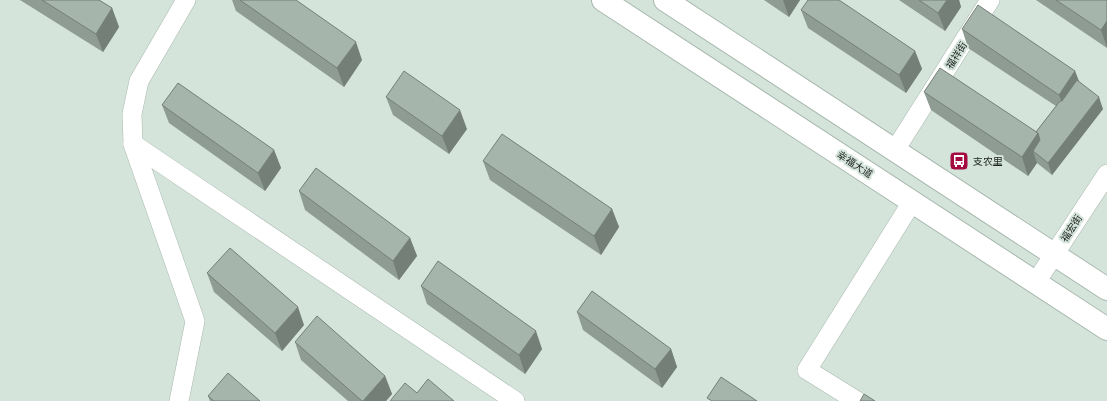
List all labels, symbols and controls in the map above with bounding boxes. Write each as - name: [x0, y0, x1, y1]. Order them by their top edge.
- street label: 福祥街: [944, 40, 970, 71]
- street label: 幸福大道: [834, 149, 874, 181]
- bus stop icon: 支农里: [948, 150, 970, 172]
- place label: 支农里: [973, 156, 1003, 168]
- street label: 福宏街: [1059, 213, 1085, 244]

